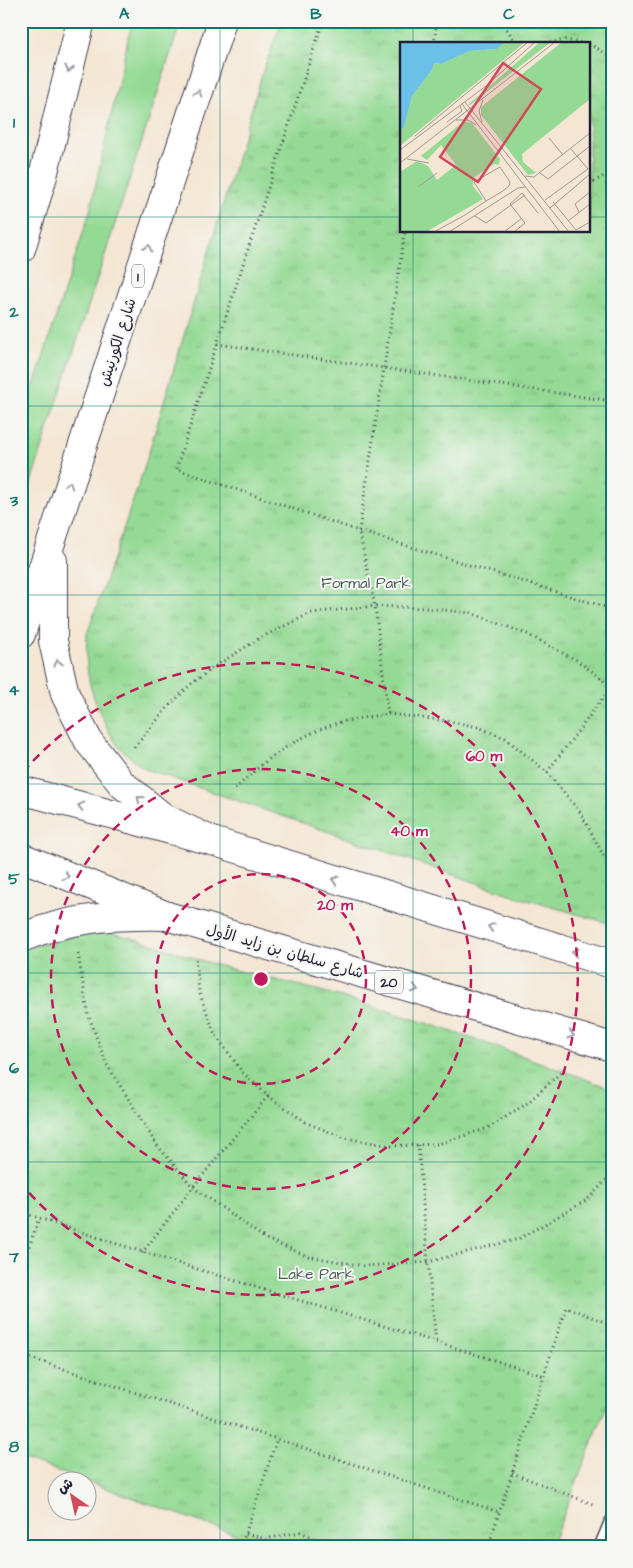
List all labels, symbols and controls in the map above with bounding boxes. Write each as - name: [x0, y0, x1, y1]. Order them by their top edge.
- text: A: [119, 3, 130, 25]
- text: B: [310, 3, 322, 25]
- text: C: [503, 3, 515, 25]
- inset map: [400, 42, 590, 232]
- one-way arrow: [65, 64, 75, 72]
- one-way arrow: [192, 89, 202, 98]
- text: 1: [13, 112, 16, 134]
- one-way arrow: [142, 244, 152, 252]
- road number: 1: [132, 264, 144, 288]
- street label: شارع الكورنيش: [93, 296, 142, 389]
- text: 2: [8, 301, 19, 323]
- one-way arrow: [64, 481, 74, 490]
- text: 3: [9, 490, 19, 512]
- park label: Formal Park: [321, 573, 411, 594]
- one-way arrow: [53, 659, 64, 668]
- text: 4: [9, 679, 20, 701]
- text: 60 m: [466, 746, 503, 767]
- one-way arrow: [137, 795, 146, 804]
- one-way arrow: [77, 801, 85, 811]
- text: 40 m: [390, 821, 428, 842]
- text: 5: [8, 868, 20, 890]
- one-way arrow: [62, 870, 70, 880]
- one-way arrow: [331, 875, 340, 885]
- text: 20 m: [316, 895, 353, 916]
- street label: شارع سلطان بن زايد الأول: [204, 919, 366, 984]
- one-way arrow: [487, 922, 495, 932]
- one-way arrow: [571, 948, 579, 958]
- centre of rings: [252, 970, 270, 988]
- road number: 20: [375, 970, 403, 994]
- one-way arrow: [410, 984, 419, 994]
- one-way arrow: [566, 1030, 574, 1040]
- text: 6: [9, 1057, 19, 1079]
- text: 7: [8, 1246, 19, 1268]
- park label: Lake Park: [278, 1264, 354, 1285]
- text: 8: [9, 1436, 20, 1458]
- north arrow: [48, 1470, 98, 1520]
- text: ش: [53, 1473, 77, 1499]

